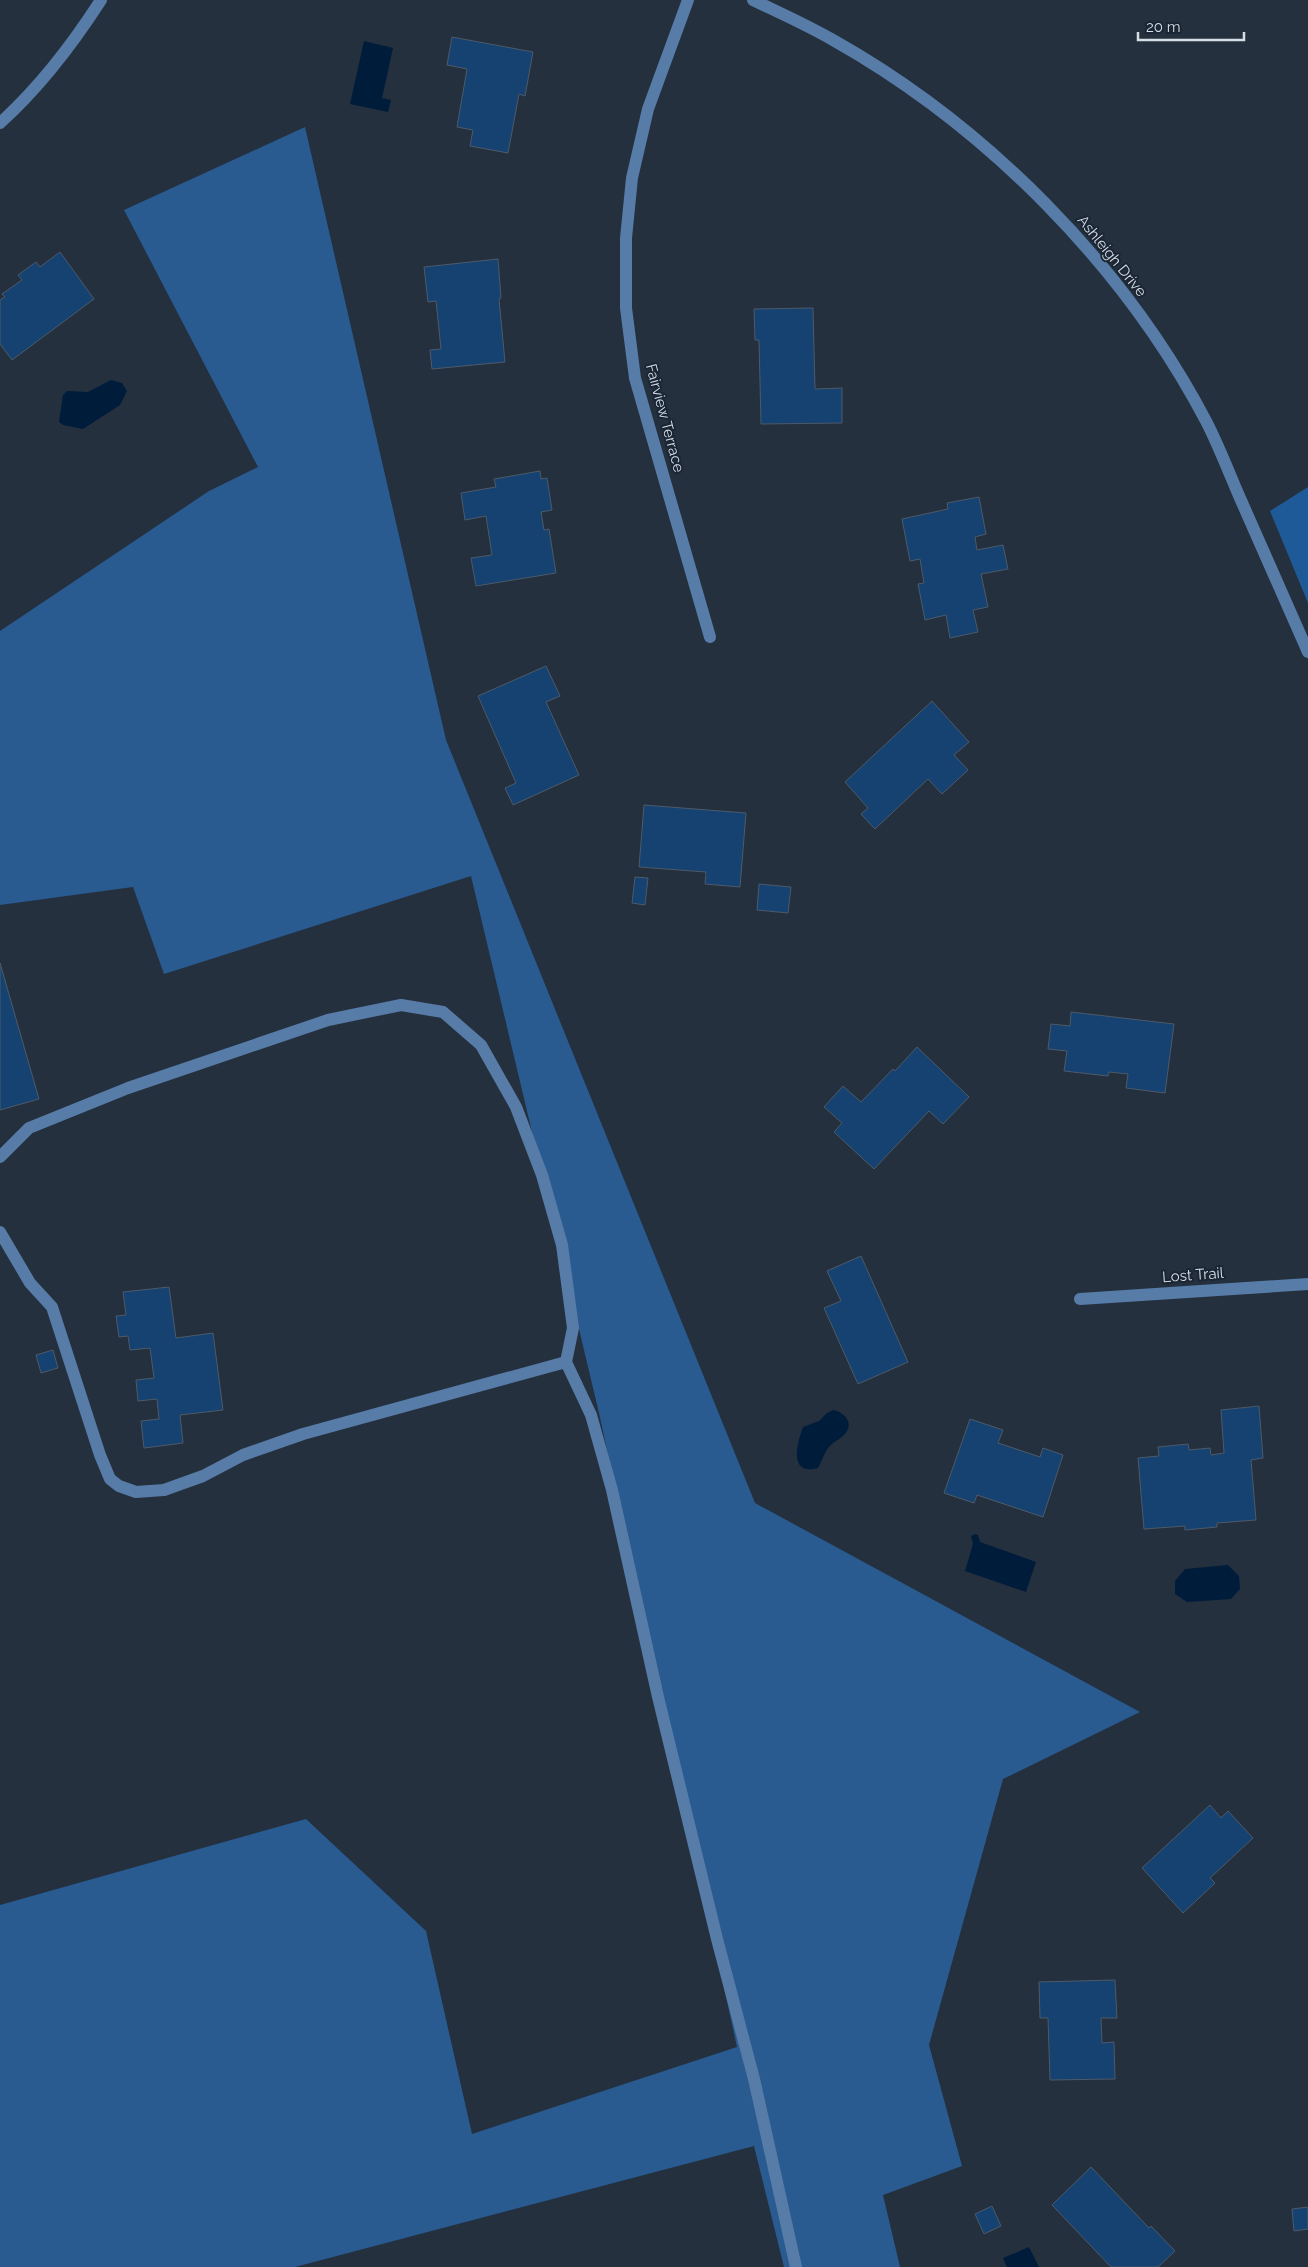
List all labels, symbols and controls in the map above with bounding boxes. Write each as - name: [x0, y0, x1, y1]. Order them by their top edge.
- scale bar: [1138, 10, 1244, 42]
- text: 20 m: [1146, 18, 1181, 36]
- street label: Ashleigh Drive: [1074, 212, 1151, 301]
- street label: Fairview Terrace: [642, 362, 688, 474]
- street label: Lost Trail: [1162, 1264, 1225, 1286]

